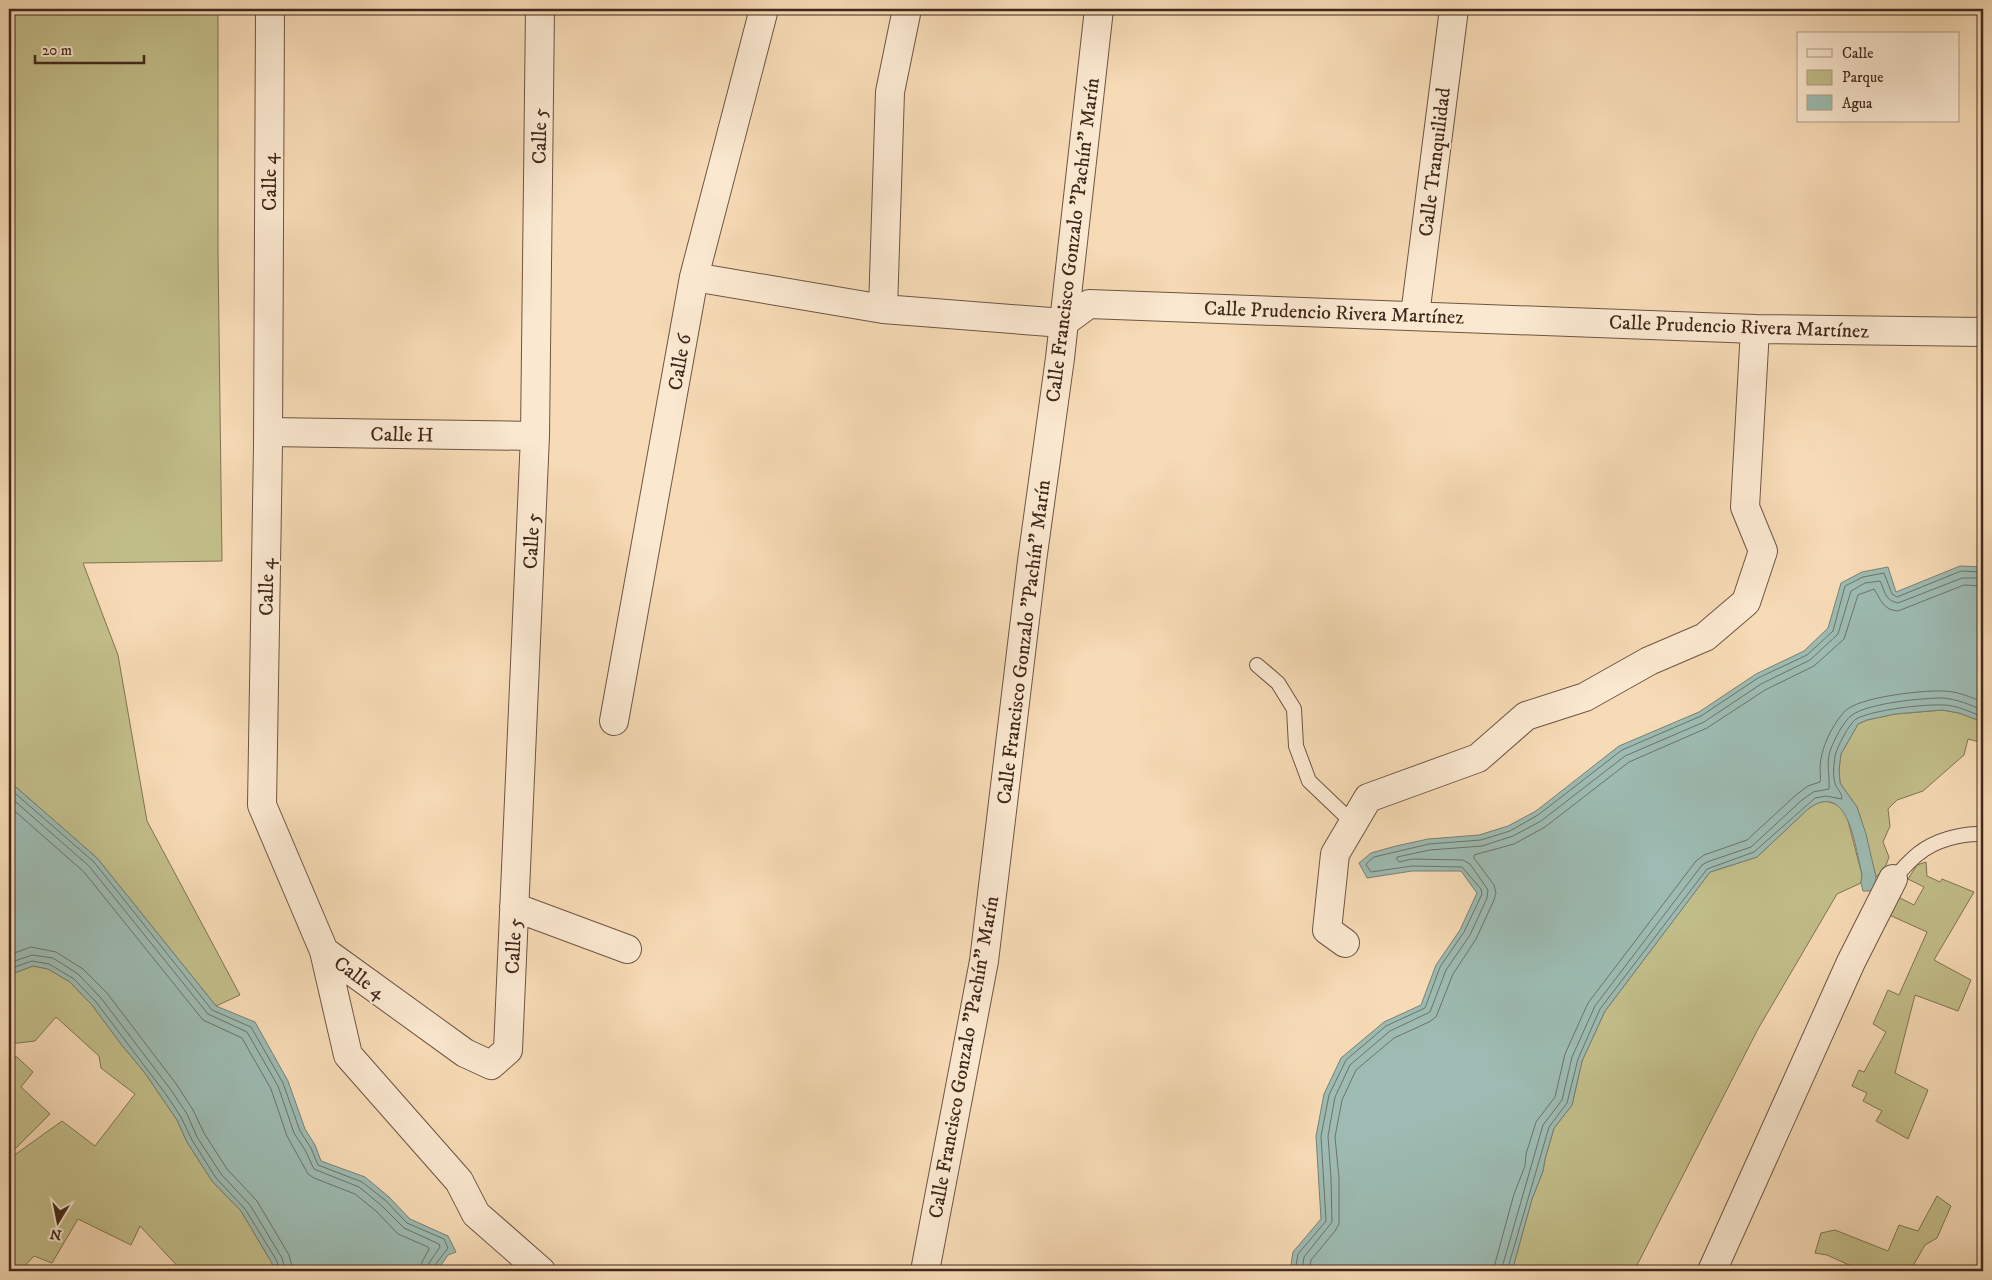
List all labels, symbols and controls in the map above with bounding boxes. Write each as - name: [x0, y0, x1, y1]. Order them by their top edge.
- scale bar: [35, 32, 144, 64]
- legend: [1797, 32, 1960, 122]
- text: 20 m: [42, 41, 72, 60]
- text: Calle: [1842, 44, 1874, 63]
- text: Parque: [1842, 68, 1883, 87]
- street label: Calle Francisco Gonzalo "Pachín" Marín: [1041, 76, 1106, 404]
- street label: Calle Tranquilidad: [1414, 86, 1457, 238]
- text: Agua: [1842, 94, 1873, 113]
- street label: Calle 5: [528, 108, 553, 164]
- street label: Calle 4: [258, 153, 283, 211]
- street label: Calle Prudencio Rivera Martínez: [1203, 296, 1465, 331]
- street label: Calle Prudencio Rivera Martínez: [1608, 310, 1870, 345]
- street label: Calle 6: [663, 332, 698, 392]
- street label: Calle H: [370, 422, 434, 449]
- street label: Calle Francisco Gonzalo "Pachín" Marín: [992, 478, 1057, 806]
- street label: Calle 5: [519, 512, 546, 570]
- street label: Calle 4: [254, 557, 281, 616]
- street label: Calle Francisco Gonzalo "Pachín" Marín: [924, 894, 1005, 1220]
- street label: Calle 5: [501, 917, 528, 975]
- street label: Calle 4: [328, 951, 390, 1006]
- north arrow: [32, 1198, 82, 1248]
- text: N: [48, 1224, 63, 1244]

